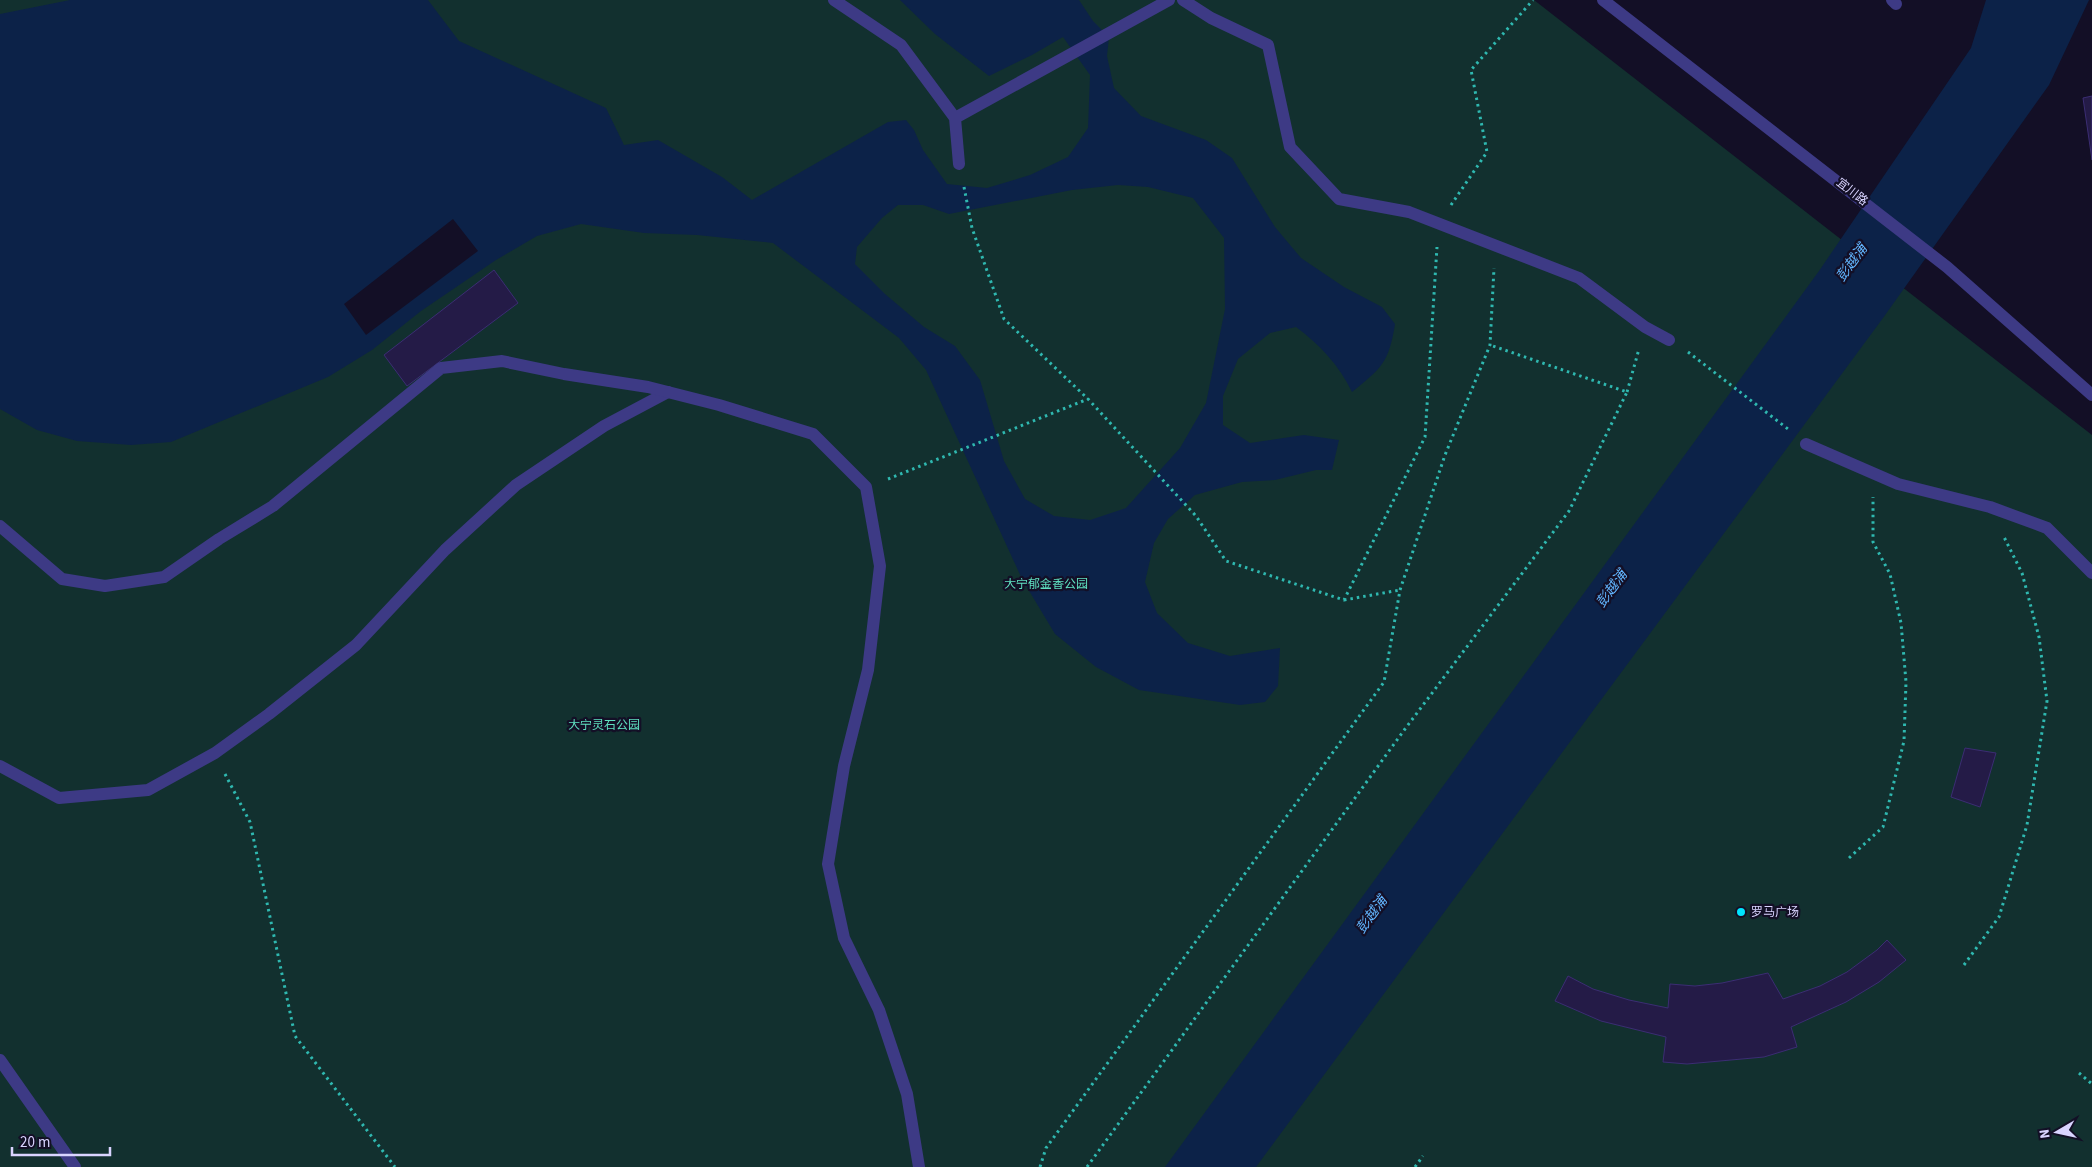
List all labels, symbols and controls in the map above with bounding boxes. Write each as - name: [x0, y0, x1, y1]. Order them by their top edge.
- street label: 宜川路: [1833, 174, 1871, 210]
- water label: 彭越浦: [1832, 239, 1874, 286]
- water label: 彭越浦: [1592, 565, 1634, 612]
- park label: 大宁郁金香公园: [1004, 576, 1088, 593]
- park label: 大宁灵石公园: [568, 717, 640, 734]
- water label: 彭越浦: [1352, 891, 1394, 938]
- place label: 罗马广场: [1751, 904, 1799, 921]
- marker: 罗马广场: [1735, 906, 1747, 918]
- north arrow: [2032, 1107, 2082, 1157]
- scale bar: [12, 1124, 110, 1156]
- text: N: [2035, 1128, 2056, 1140]
- text: 20 m: [20, 1132, 50, 1153]

